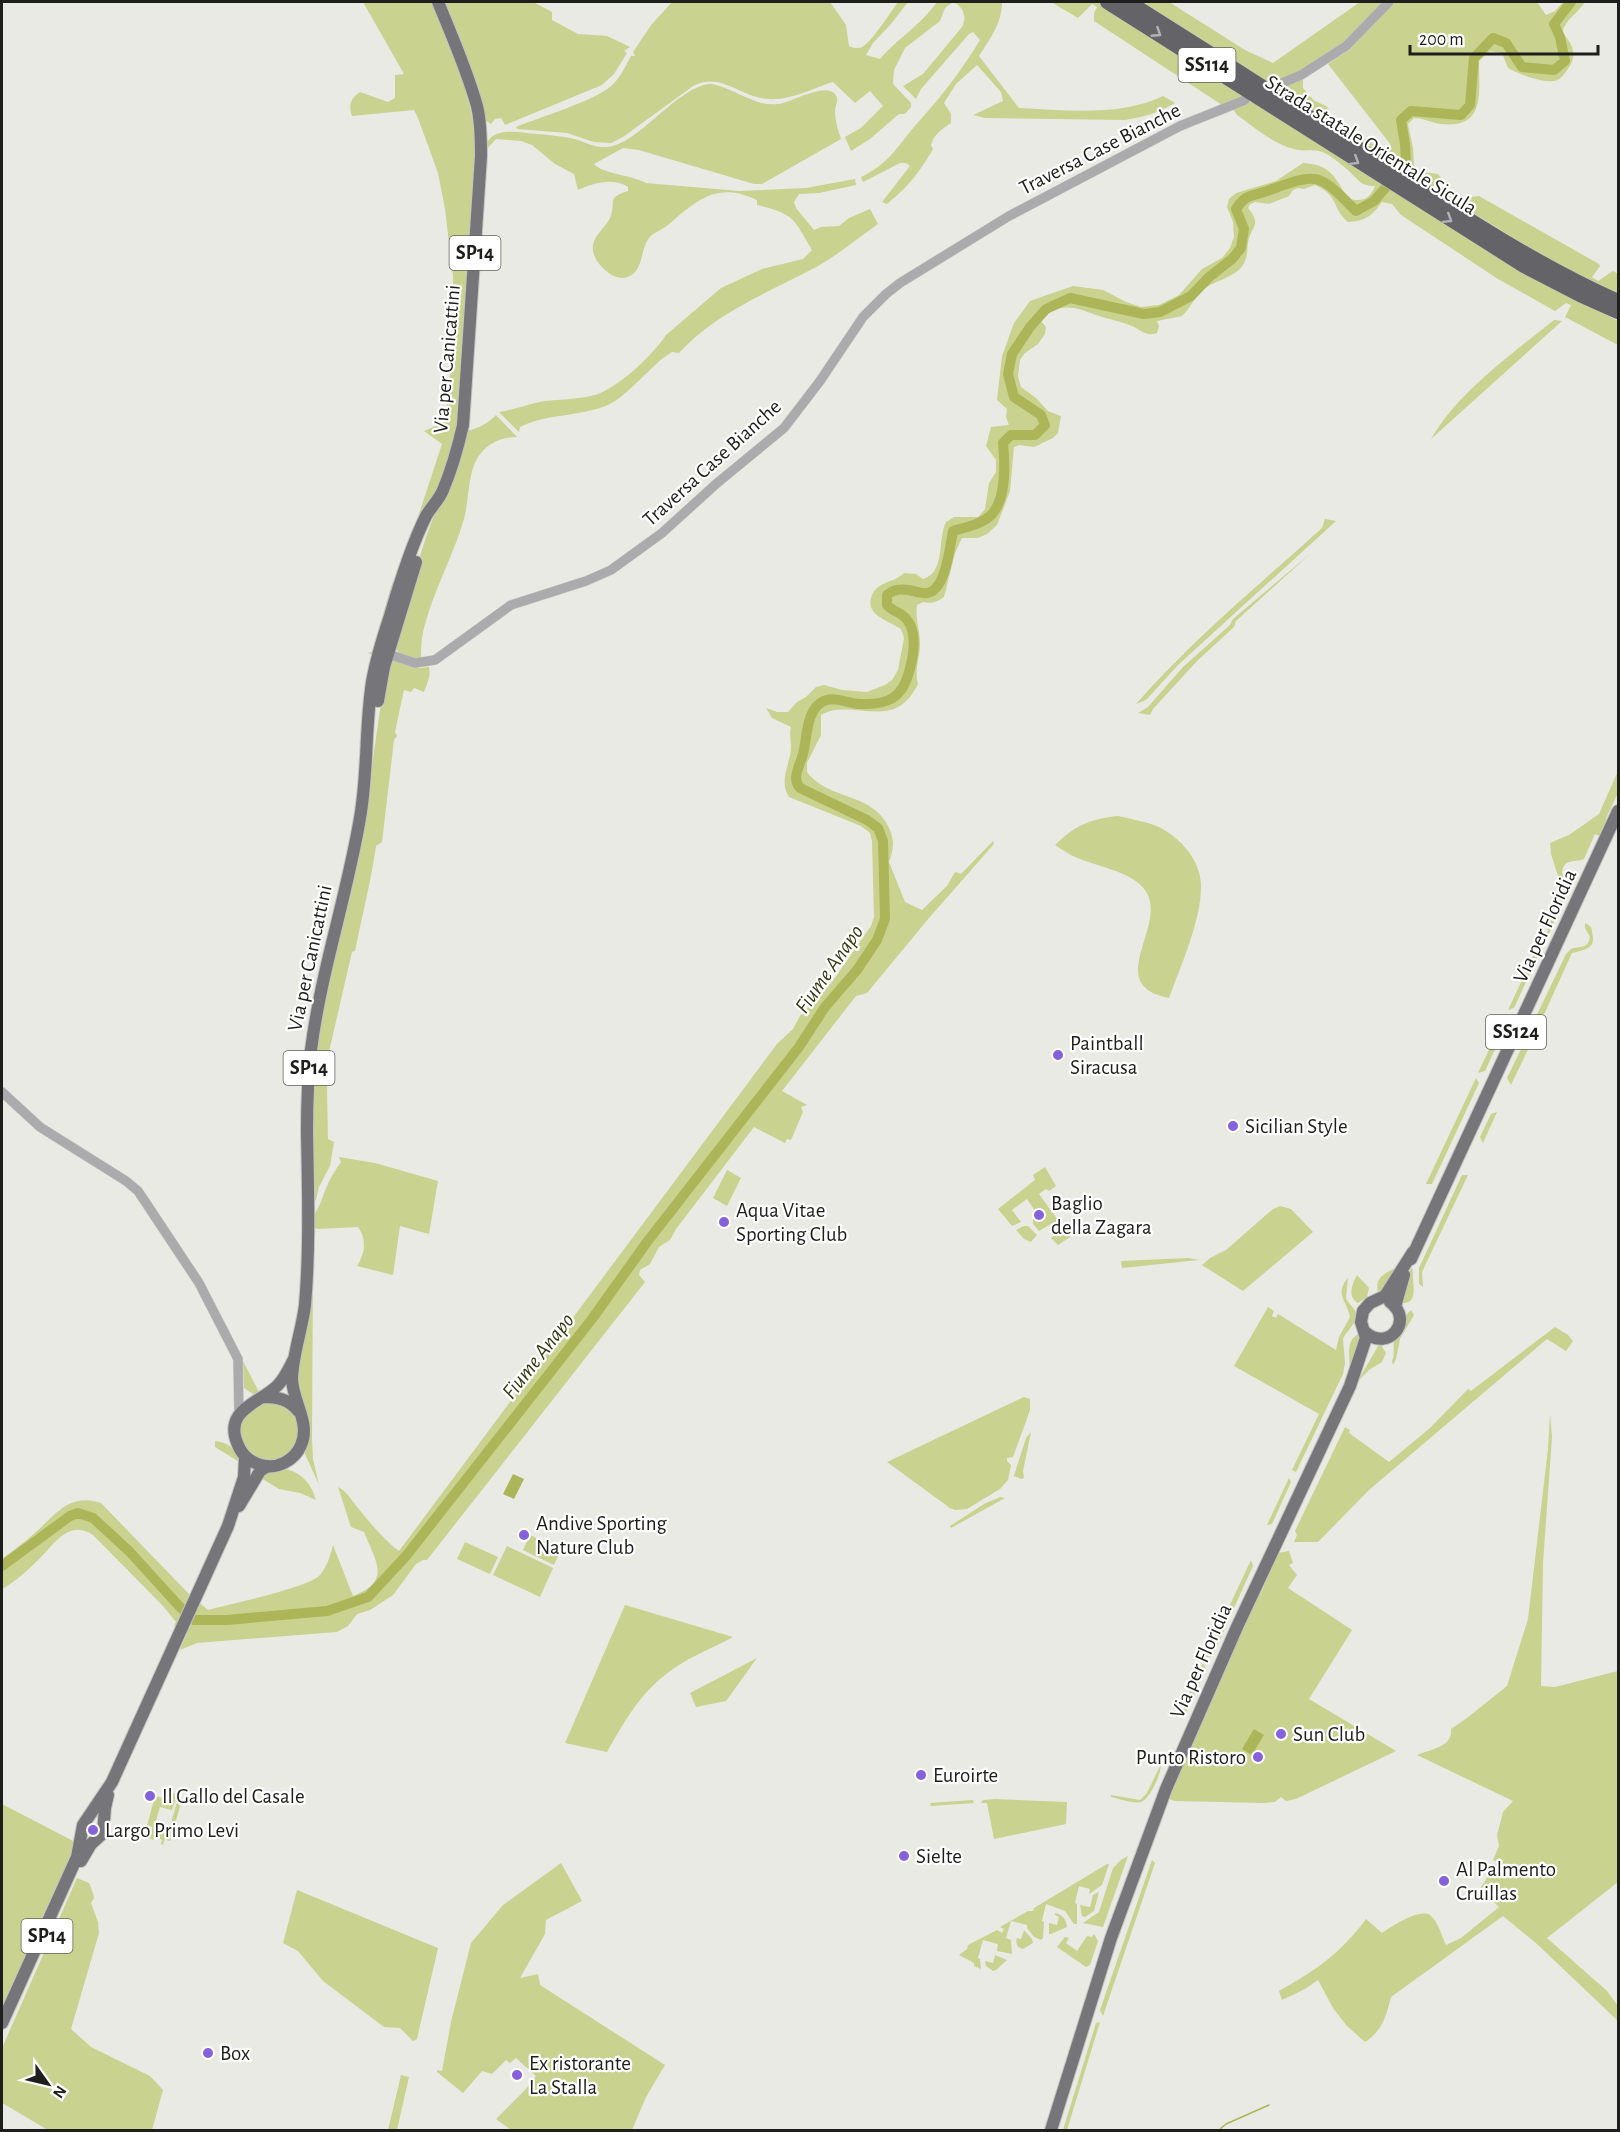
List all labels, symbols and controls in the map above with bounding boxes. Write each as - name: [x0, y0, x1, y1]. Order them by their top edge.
- scale bar: [1410, 18, 1598, 56]
- one-way arrow: [1150, 26, 1161, 37]
- text: 200 m: [1419, 31, 1464, 49]
- road number: SS114: [1178, 48, 1236, 82]
- street label: Strada statale Orientale Sicula: [1262, 71, 1481, 219]
- street label: Traversa Case Bianche: [1016, 99, 1184, 199]
- one-way arrow: [1349, 153, 1360, 164]
- one-way arrow: [1441, 212, 1452, 223]
- road number: SP14: [450, 236, 500, 270]
- street label: Via per Canicattini: [430, 284, 464, 434]
- street label: Traversa Case Bianche: [639, 396, 785, 530]
- street label: Via per Floridia: [1510, 866, 1581, 986]
- street label: Via per Canicattini: [284, 883, 336, 1033]
- water label: Fiume Anapo: [791, 921, 868, 1018]
- road number: SS124: [1486, 1015, 1546, 1049]
- place label: Paintball Siracusa: [1070, 1033, 1144, 1078]
- marker: Paintball Siracusa: [1051, 1048, 1065, 1062]
- road number: SP14: [284, 1051, 334, 1085]
- place label: Sicilian Style: [1245, 1116, 1348, 1137]
- marker: Sicilian Style: [1226, 1119, 1240, 1133]
- place label: Baglio della Zagara: [1051, 1193, 1152, 1238]
- place label: Aqua Vitae Sporting Club: [736, 1200, 847, 1245]
- marker: Baglio della Zagara: [1032, 1208, 1046, 1222]
- marker: Aqua Vitae Sporting Club: [717, 1215, 731, 1229]
- water label: Fiume Anapo: [498, 1309, 579, 1404]
- place label: Andive Sporting Nature Club: [536, 1513, 668, 1558]
- marker: Andive Sporting Nature Club: [517, 1528, 531, 1542]
- street label: Via per Floridia: [1166, 1600, 1236, 1721]
- place label: Sun Club: [1293, 1724, 1365, 1745]
- marker: Sun Club: [1274, 1727, 1288, 1741]
- place label: Punto Ristoro: [1136, 1747, 1246, 1768]
- marker: Punto Ristoro: [1251, 1750, 1265, 1764]
- place label: Euroirte: [933, 1765, 998, 1786]
- marker: Euroirte: [914, 1768, 928, 1782]
- place label: Il Gallo del Casale: [162, 1786, 305, 1807]
- marker: Il Gallo del Casale: [143, 1789, 157, 1803]
- place label: Largo Primo Levi: [105, 1820, 239, 1841]
- marker: Largo Primo Levi: [86, 1823, 100, 1837]
- place label: Sielte: [916, 1846, 962, 1867]
- marker: Sielte: [897, 1849, 911, 1863]
- place label: Al Palmento Cruillas: [1456, 1859, 1556, 1904]
- marker: Al Palmento Cruillas: [1437, 1874, 1451, 1888]
- road number: SP14: [22, 1919, 72, 1953]
- place label: Box: [220, 2043, 250, 2064]
- marker: Box: [201, 2046, 215, 2060]
- place label: Ex ristorante La Stalla: [529, 2053, 631, 2098]
- north arrow: [18, 2054, 78, 2114]
- marker: Ex ristorante La Stalla: [510, 2068, 524, 2082]
- text: N: [50, 2083, 69, 2101]

